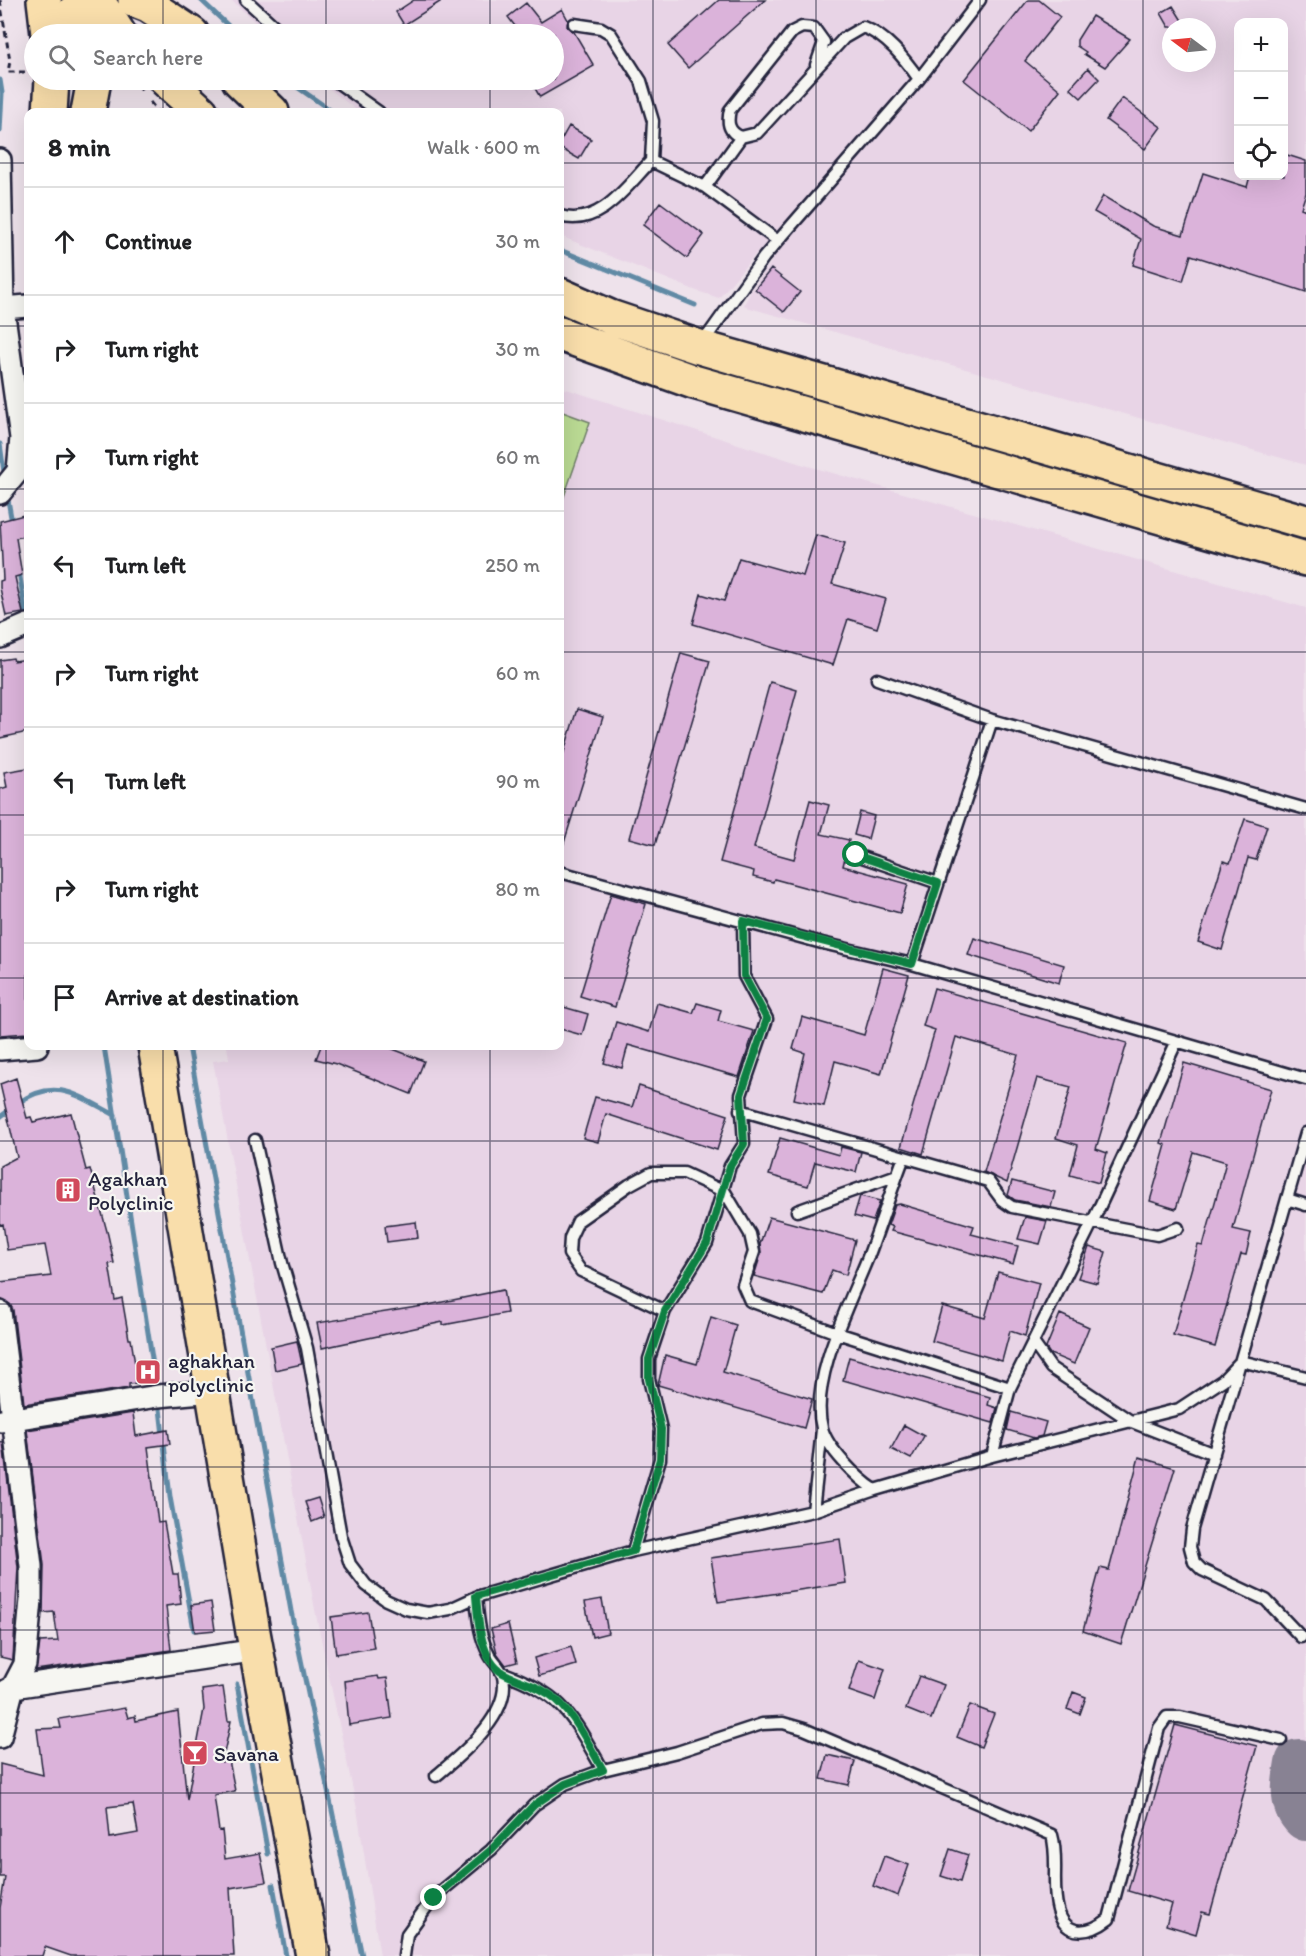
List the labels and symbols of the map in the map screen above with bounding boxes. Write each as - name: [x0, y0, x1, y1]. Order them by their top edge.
- north arrow: [1162, 18, 1216, 72]
- route start: [842, 841, 868, 867]
- place label: Agakhan Polyclinic: [88, 1166, 174, 1215]
- building icon: Agakhan Polyclinic: [53, 1175, 83, 1205]
- place label: aghakhan polyclinic: [168, 1348, 255, 1397]
- hospital icon: aghakhan polyclinic: [133, 1357, 163, 1387]
- bar icon: Savana: [180, 1738, 210, 1768]
- place label: Savana: [214, 1741, 279, 1766]
- route end: [420, 1884, 446, 1910]

